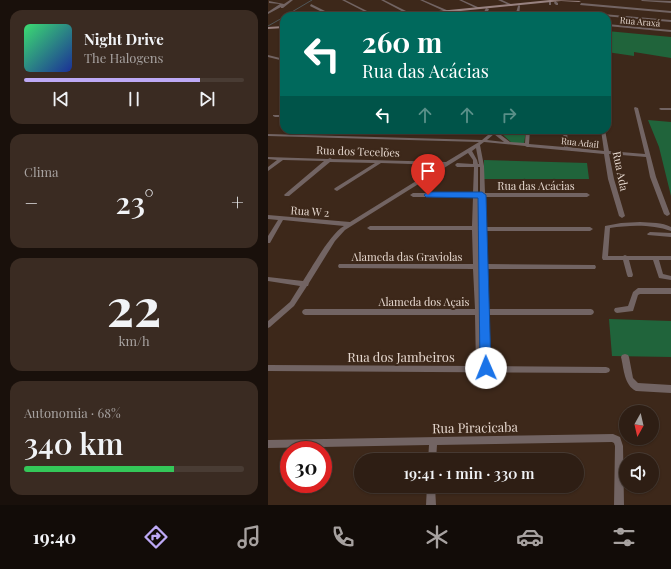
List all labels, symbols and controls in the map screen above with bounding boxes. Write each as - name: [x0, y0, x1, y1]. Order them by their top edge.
- street label: Rua Araxá: [619, 13, 661, 29]
- text: 260 m: [362, 23, 442, 60]
- icon: left: [296, 28, 348, 80]
- text: Night Drive: [84, 29, 164, 49]
- text: The Halogens: [84, 49, 163, 66]
- text: Rua das Acácias: [362, 59, 489, 83]
- icon: previous: [50, 88, 72, 110]
- icon: pause: [123, 88, 145, 110]
- icon: next: [196, 88, 218, 110]
- icon: left: [372, 104, 394, 126]
- icon: ahead: [414, 104, 436, 126]
- icon: ahead: [456, 104, 478, 126]
- icon: right: [498, 104, 520, 126]
- street label: Rua Adail: [560, 134, 600, 150]
- street label: Rua dos Tecelões: [316, 142, 400, 160]
- street label: Rua Ada: [610, 150, 633, 193]
- pin: [411, 154, 445, 195]
- icon: arrive: [417, 160, 439, 182]
- text: Clima: [24, 163, 59, 180]
- street label: Rua das Acácias: [497, 178, 575, 193]
- text: 23°: [116, 182, 154, 222]
- text: −: [24, 187, 38, 217]
- text: +: [231, 187, 244, 217]
- street label: Rua W 2: [290, 202, 330, 220]
- street label: Alameda das Graviolas: [350, 249, 463, 264]
- text: 22: [107, 271, 161, 340]
- street label: Alameda dos Açais: [378, 294, 470, 309]
- text: km/h: [118, 332, 150, 349]
- position arrow: [465, 347, 507, 389]
- street label: Rua dos Jambeiros: [347, 348, 455, 365]
- text: Autonomia · 68%: [24, 404, 121, 421]
- north arrow: [619, 405, 659, 445]
- map controls: [619, 405, 659, 493]
- street label: Rua Piracicaba: [432, 418, 519, 436]
- text: 340 km: [24, 423, 123, 463]
- speed limit sign: 30: [280, 441, 332, 493]
- button: sound: [619, 453, 659, 493]
- text: 19:41 · 1 min · 330 m: [403, 463, 535, 483]
- icon: directions: [142, 523, 170, 551]
- icon: music: [235, 523, 263, 551]
- icon: phone: [329, 523, 357, 551]
- icon: climate: [423, 523, 451, 551]
- icon: car: [516, 523, 544, 551]
- icon: filters: [610, 523, 638, 551]
- text: 19:40: [33, 525, 76, 549]

